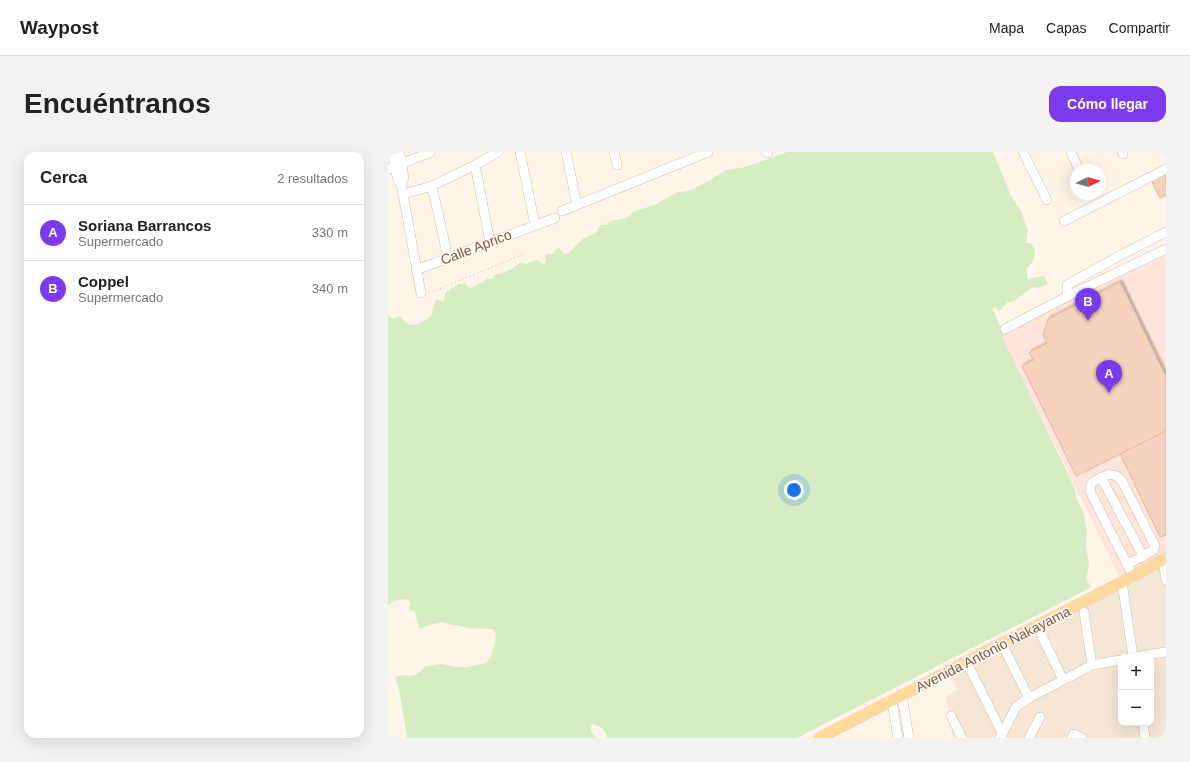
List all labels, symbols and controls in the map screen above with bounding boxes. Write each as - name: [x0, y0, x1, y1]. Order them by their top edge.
- text: Waypost: [20, 17, 98, 38]
- text: Mapa: [989, 20, 1024, 36]
- text: Capas: [1046, 20, 1087, 36]
- text: Compartir: [1109, 20, 1170, 36]
- button: Cómo llegar: [1049, 86, 1166, 122]
- text: Encuéntranos: [24, 88, 211, 119]
- north arrow: [1070, 164, 1106, 200]
- text: Cerca: [40, 168, 87, 187]
- text: 2 resultados: [277, 171, 348, 186]
- text: Soriana Barrancos: [78, 217, 211, 234]
- text: A: [48, 225, 58, 240]
- text: 330 m: [312, 225, 348, 240]
- street label: Calle Aprico: [438, 226, 514, 268]
- text: Supermercado: [78, 234, 163, 249]
- text: Coppel: [78, 273, 129, 290]
- text: B: [48, 281, 58, 296]
- text: 340 m: [312, 281, 348, 296]
- pin: B: [1075, 288, 1101, 321]
- text: Supermercado: [78, 290, 163, 305]
- pin: A: [1096, 360, 1122, 393]
- your location: [784, 480, 804, 500]
- street label: Avenida Antonio Nakayama: [913, 603, 1073, 695]
- map controls: [1118, 654, 1154, 726]
- button: +: [1118, 654, 1154, 690]
- button: −: [1118, 690, 1154, 726]

